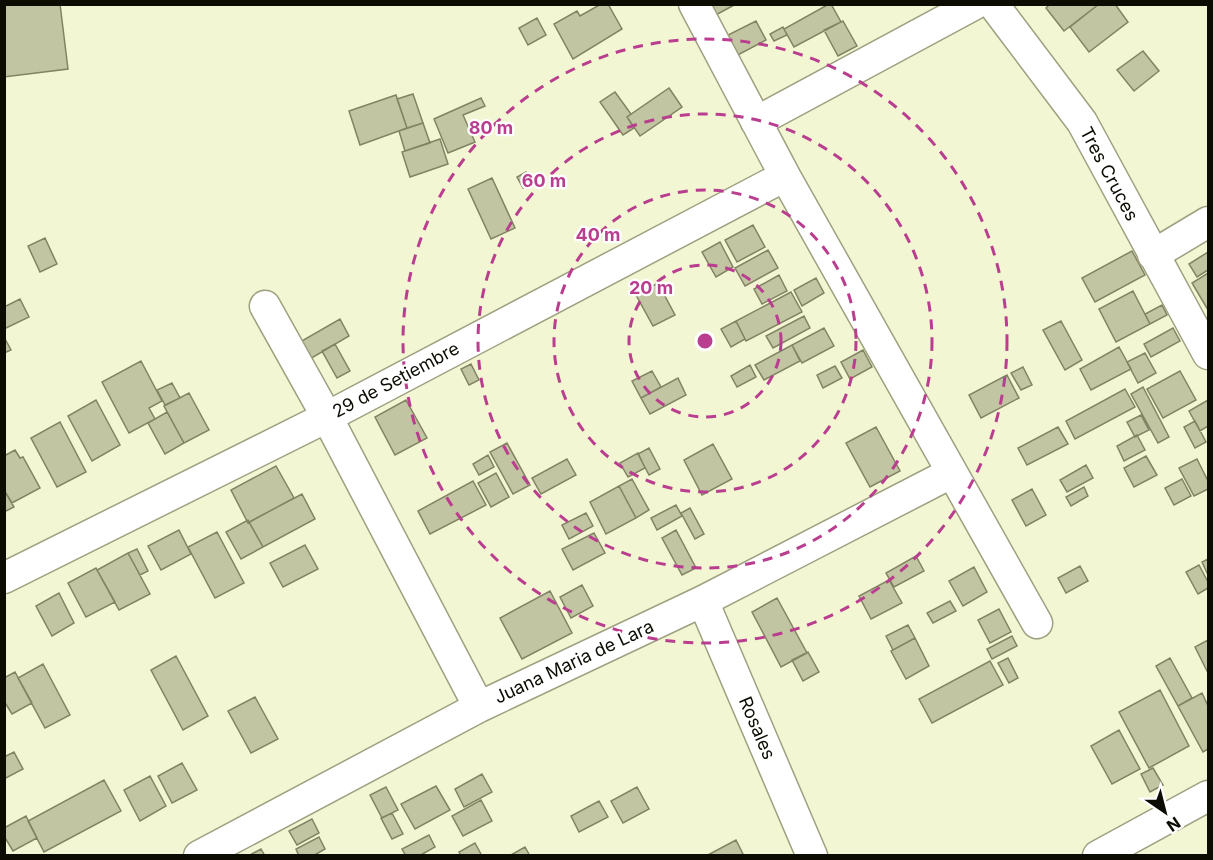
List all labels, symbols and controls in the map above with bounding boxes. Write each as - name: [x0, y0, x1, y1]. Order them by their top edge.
- text: 80 m: [469, 117, 513, 138]
- street label: Tres Cruces: [1076, 123, 1143, 224]
- text: 60 m: [522, 170, 566, 191]
- text: 40 m: [576, 224, 621, 245]
- text: 20 m: [629, 277, 673, 298]
- centre of rings: [695, 331, 715, 351]
- street label: 29 de Setiembre: [329, 337, 463, 422]
- street label: Juana Maria de Lara: [491, 615, 657, 708]
- street label: Rosales: [735, 693, 780, 762]
- north arrow: [1135, 782, 1195, 842]
- text: N: [1163, 813, 1184, 836]

